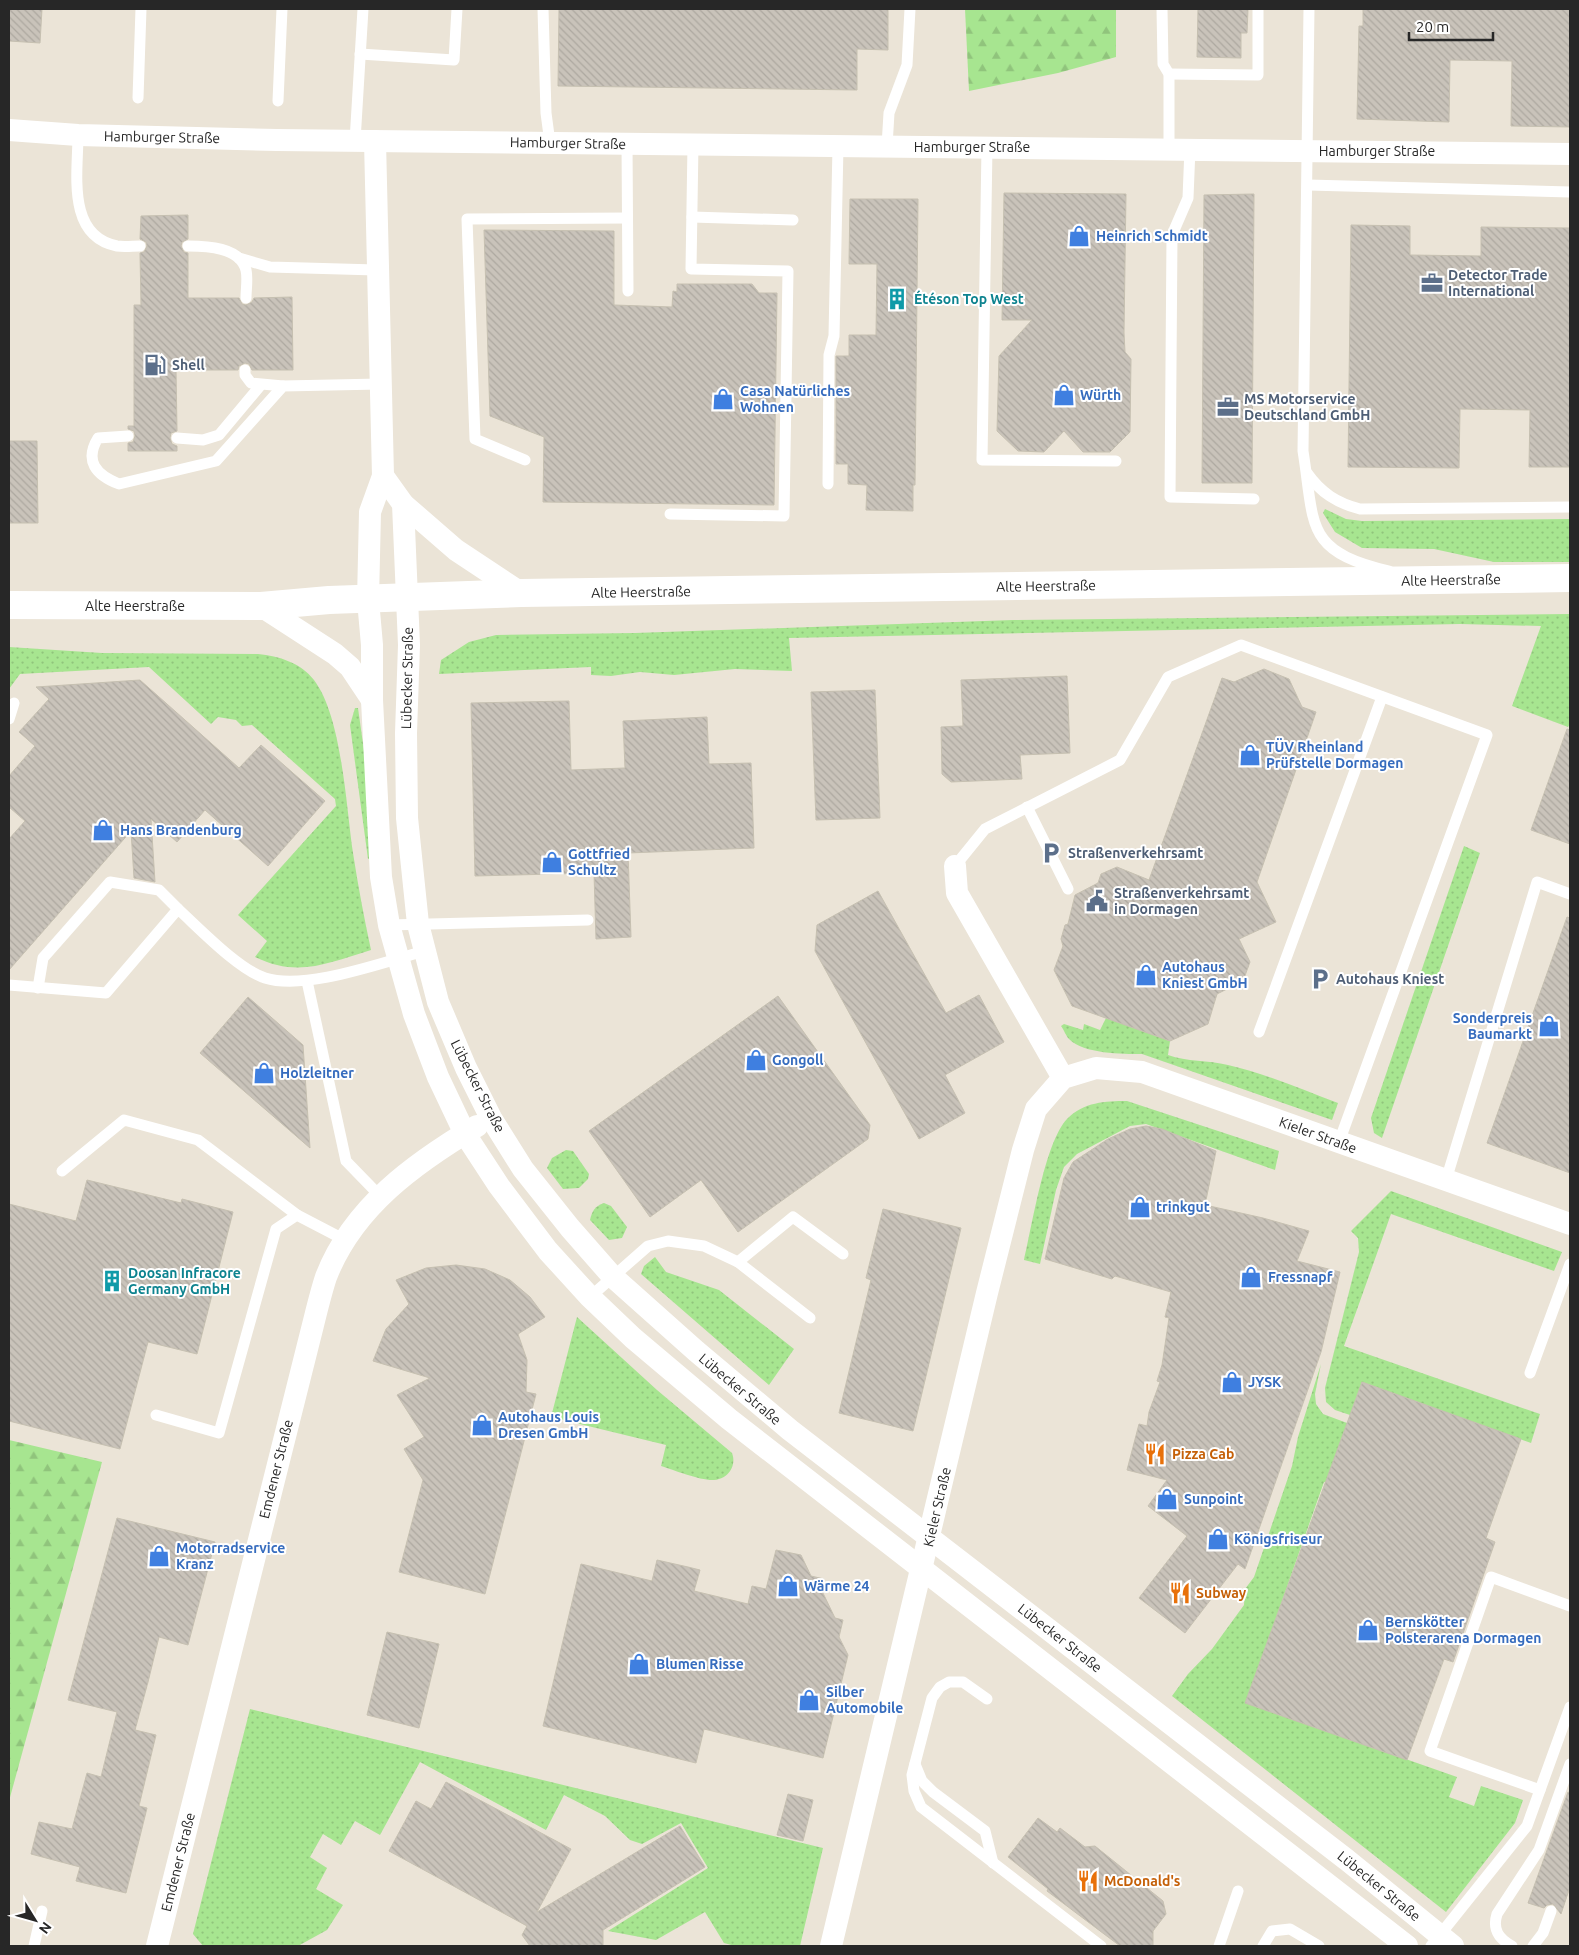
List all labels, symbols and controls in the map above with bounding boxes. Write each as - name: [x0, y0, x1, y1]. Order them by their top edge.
- scale bar: [1409, 10, 1493, 42]
- text: 20 m: [1416, 18, 1449, 35]
- street label: Hamburger Straße: [104, 128, 220, 146]
- street label: Hamburger Straße: [510, 134, 626, 152]
- street label: Hamburger Straße: [914, 139, 1030, 155]
- street label: Hamburger Straße: [1319, 143, 1435, 159]
- shop icon: Heinrich Schmidt: [1066, 223, 1092, 249]
- place label: Heinrich Schmidt: [1096, 228, 1208, 244]
- place label: Detector Trade International: [1448, 267, 1548, 299]
- office icon: Detector Trade International: [1419, 270, 1445, 296]
- building icon: Étéson Top West: [884, 286, 910, 312]
- place label: Étéson Top West: [914, 290, 1024, 307]
- fuel station icon: Shell: [142, 352, 168, 378]
- place label: Shell: [172, 357, 205, 373]
- shop icon: Würth: [1051, 382, 1077, 408]
- place label: Casa Natürliches Wohnen: [740, 383, 850, 415]
- shop icon: Casa Natürliches Wohnen: [710, 386, 736, 412]
- place label: Würth: [1080, 387, 1121, 403]
- place label: MS Motorservice Deutschland GmbH: [1244, 391, 1370, 423]
- office icon: MS Motorservice Deutschland GmbH: [1215, 394, 1241, 420]
- street label: Alte Heerstraße: [1401, 571, 1501, 589]
- street label: Alte Heerstraße: [996, 577, 1096, 595]
- street label: Alte Heerstraße: [591, 583, 691, 601]
- street label: Alte Heerstraße: [85, 598, 185, 614]
- street label: Lübecker Straße: [398, 627, 416, 729]
- place label: TÜV Rheinland Prüfstelle Dormagen: [1266, 738, 1404, 771]
- shop icon: TÜV Rheinland Prüfstelle Dormagen: [1237, 742, 1263, 768]
- shop icon: Hans Brandenburg: [90, 817, 116, 843]
- place label: Hans Brandenburg: [120, 822, 242, 838]
- parking icon: Straßenverkehrsamt: [1038, 840, 1064, 866]
- place label: Straßenverkehrsamt: [1068, 845, 1203, 861]
- place label: Gottfried Schultz: [568, 846, 630, 878]
- shop icon: Gottfried Schultz: [539, 849, 565, 875]
- place label: Straßenverkehrsamt in Dormagen: [1114, 885, 1249, 917]
- public building icon: Straßenverkehrsamt in Dormagen: [1084, 888, 1110, 914]
- place label: Autohaus Kniest GmbH: [1162, 959, 1248, 991]
- shop icon: Autohaus Kniest GmbH: [1133, 962, 1159, 988]
- parking icon: Autohaus Kniest: [1307, 966, 1333, 992]
- place label: Autohaus Kniest: [1336, 971, 1444, 987]
- place label: Sonderpreis Baumarkt: [1453, 1010, 1532, 1042]
- shop icon: Sonderpreis Baumarkt: [1536, 1013, 1562, 1039]
- street label: Lübecker Straße: [448, 1037, 508, 1135]
- shop icon: Gongoll: [743, 1047, 769, 1073]
- place label: Gongoll: [772, 1052, 823, 1068]
- shop icon: Holzleitner: [251, 1060, 277, 1086]
- place label: Holzleitner: [280, 1065, 354, 1081]
- street label: Kieler Straße: [1277, 1114, 1359, 1156]
- shop icon: trinkgut: [1127, 1194, 1153, 1220]
- place label: trinkgut: [1156, 1199, 1210, 1215]
- shop icon: Fressnapf: [1238, 1264, 1264, 1290]
- place label: Doosan Infracore Germany GmbH: [128, 1265, 241, 1297]
- building icon: Doosan Infracore Germany GmbH: [99, 1268, 125, 1294]
- place label: Fressnapf: [1268, 1269, 1333, 1285]
- street label: Lübecker Straße: [696, 1350, 784, 1428]
- shop icon: JYSK: [1219, 1369, 1245, 1395]
- place label: JYSK: [1248, 1374, 1282, 1390]
- place label: Autohaus Louis Dresen GmbH: [498, 1409, 599, 1441]
- shop icon: Autohaus Louis Dresen GmbH: [469, 1412, 495, 1438]
- street label: Emdener Straße: [256, 1418, 296, 1520]
- restaurant icon: Pizza Cab: [1142, 1441, 1168, 1467]
- place label: Pizza Cab: [1172, 1446, 1234, 1462]
- street label: Kieler Straße: [920, 1466, 954, 1548]
- shop icon: Sunpoint: [1154, 1486, 1180, 1512]
- place label: Sunpoint: [1184, 1491, 1243, 1507]
- shop icon: Königsfriseur: [1205, 1526, 1231, 1552]
- place label: Königsfriseur: [1234, 1531, 1322, 1547]
- place label: Motorradservice Kranz: [176, 1540, 285, 1572]
- shop icon: Motorradservice Kranz: [146, 1543, 172, 1569]
- shop icon: Wärme 24: [775, 1573, 801, 1599]
- place label: Wärme 24: [804, 1578, 870, 1594]
- restaurant icon: Subway: [1167, 1580, 1193, 1606]
- place label: Subway: [1196, 1585, 1247, 1601]
- street label: Lübecker Straße: [1015, 1600, 1105, 1676]
- place label: Bernskötter Polsterarena Dormagen: [1385, 1614, 1541, 1646]
- shop icon: Bernskötter Polsterarena Dormagen: [1355, 1617, 1381, 1643]
- shop icon: Blumen Risse: [626, 1651, 652, 1677]
- place label: Blumen Risse: [656, 1656, 744, 1672]
- place label: Silber Automobile: [826, 1684, 903, 1716]
- shop icon: Silber Automobile: [796, 1687, 822, 1713]
- street label: Emdener Straße: [158, 1811, 198, 1913]
- street label: Lübecker Straße: [1334, 1848, 1424, 1924]
- restaurant icon: McDonald's: [1075, 1868, 1101, 1894]
- place label: McDonald's: [1104, 1873, 1181, 1889]
- north arrow: [10, 1895, 60, 1945]
- text: N: [36, 1919, 55, 1937]

